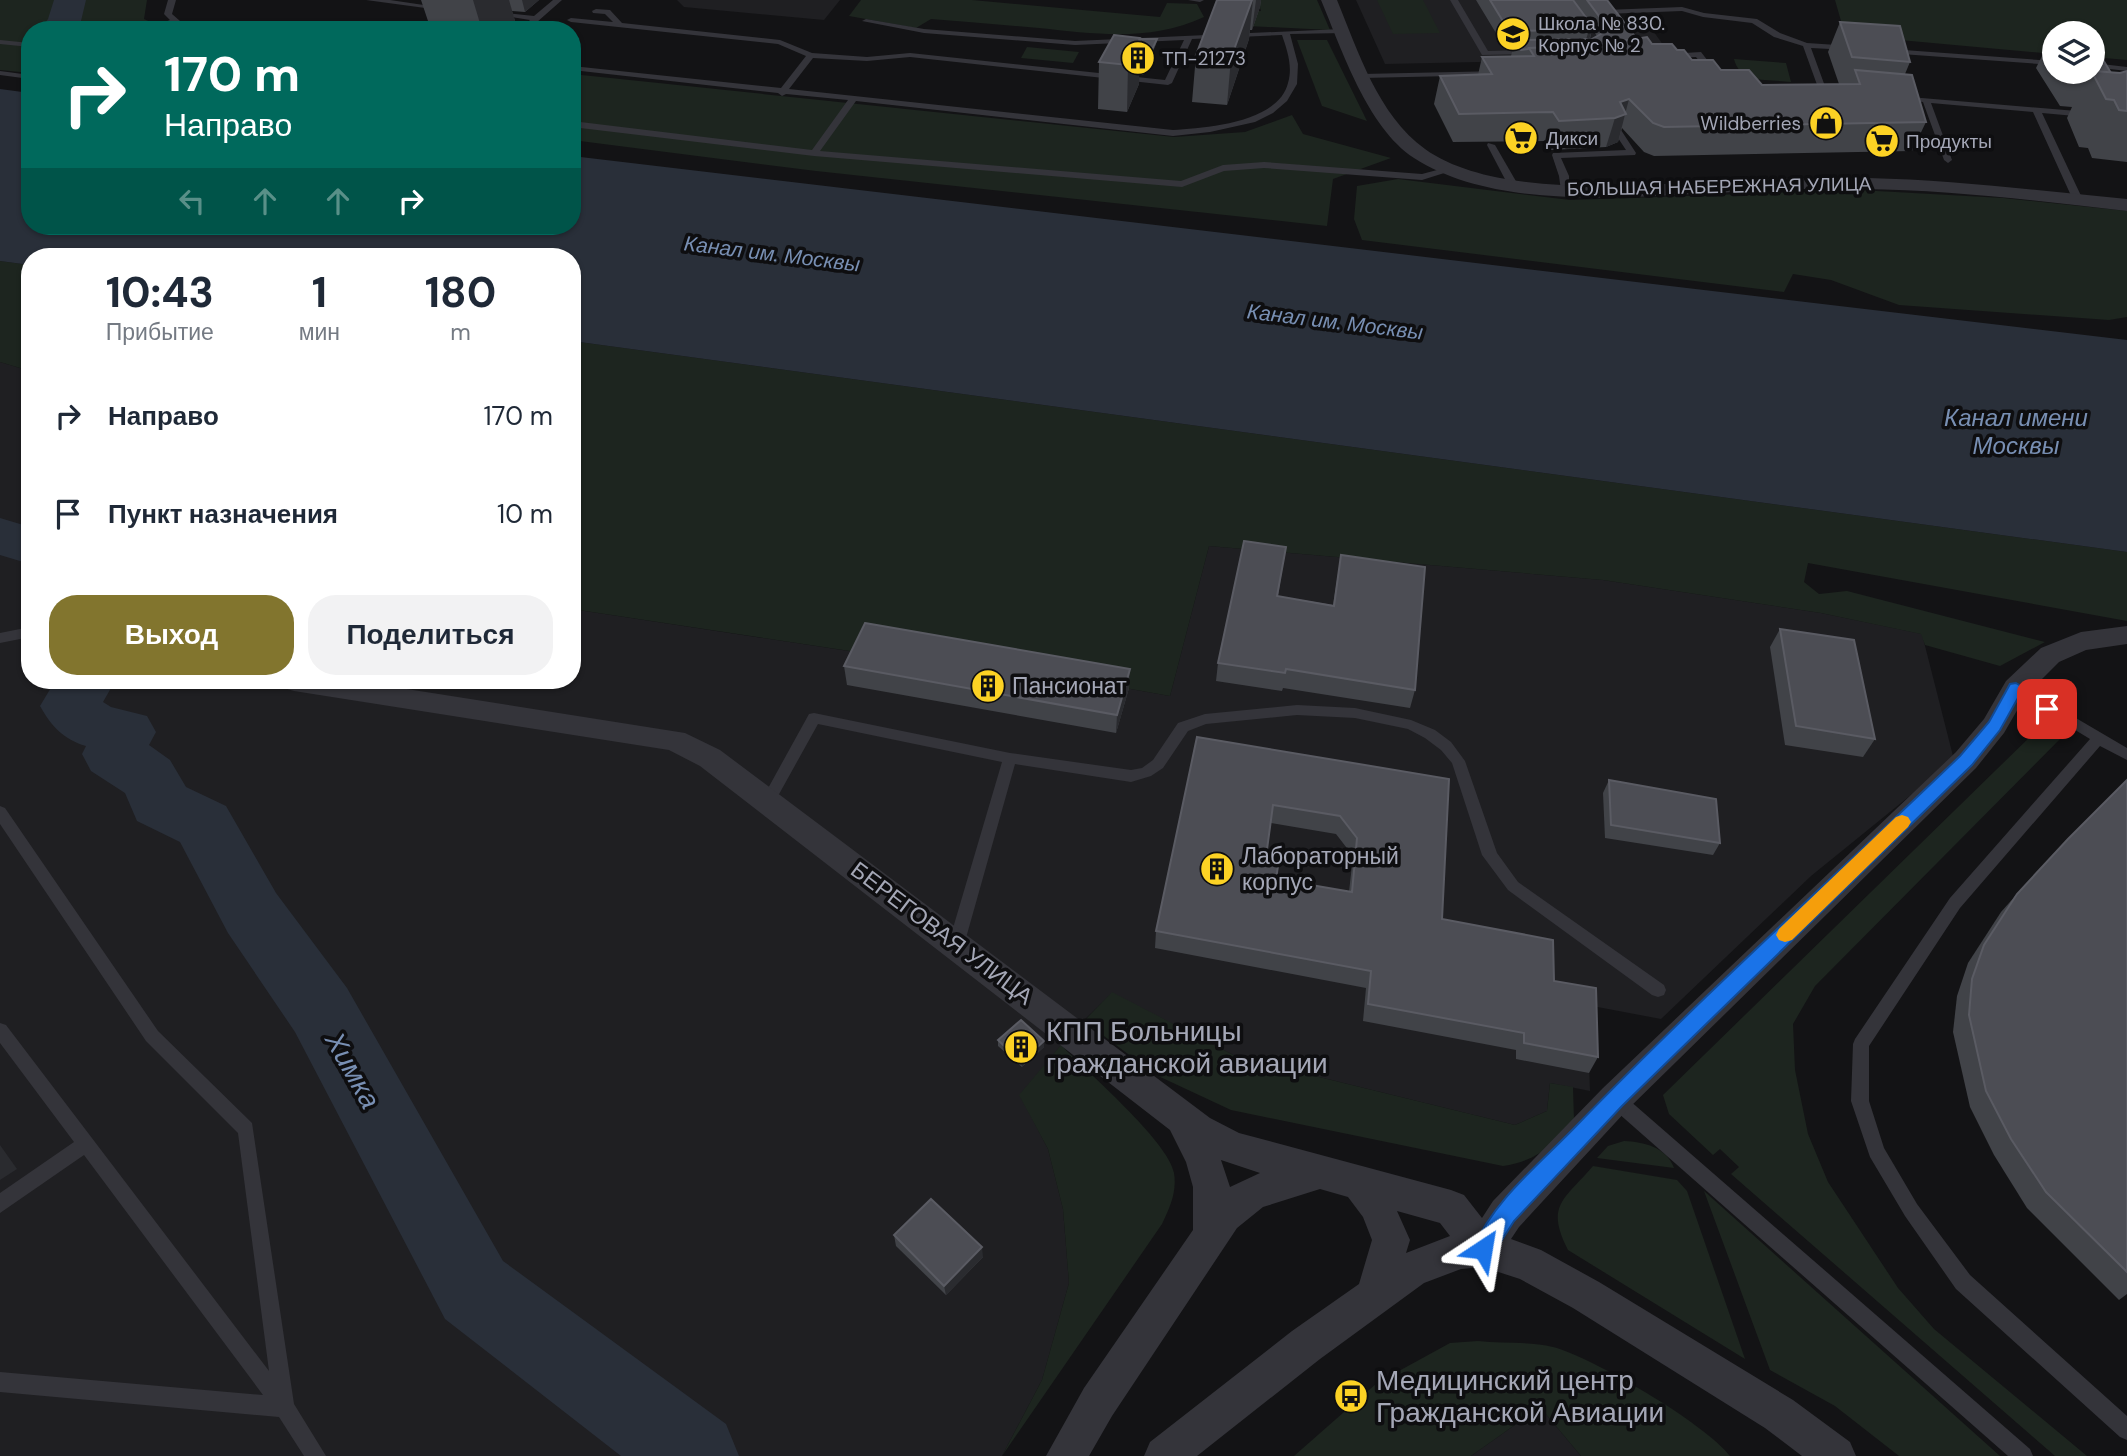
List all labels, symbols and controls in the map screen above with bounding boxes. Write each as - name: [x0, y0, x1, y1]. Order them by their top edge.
- place label: Школа № 830. Корпус № 2: [1538, 11, 1665, 58]
- school or university icon: Школа № 830. Корпус № 2: [1494, 15, 1532, 53]
- map controls: [2042, 21, 2105, 84]
- button: layers: [2042, 21, 2105, 84]
- building icon: ТП-21273: [1119, 39, 1157, 77]
- text: 170 m: [164, 42, 300, 106]
- place label: ТП-21273: [1162, 46, 1246, 71]
- icon: right: [49, 49, 140, 140]
- text: Направо: [164, 104, 292, 146]
- shop icon: Wildberries: [1807, 104, 1845, 142]
- place label: Wildberries: [1700, 111, 1801, 136]
- supermarket icon: Дикси: [1502, 119, 1540, 157]
- supermarket icon: Продукты: [1863, 122, 1901, 160]
- place label: Дикси: [1546, 126, 1598, 151]
- place label: Продукты: [1906, 129, 1992, 154]
- street label: БОЛЬШАЯ НАБЕРЕЖНАЯ УЛИЦА: [1567, 171, 1872, 202]
- icon: left: [173, 182, 211, 220]
- icon: ahead: [246, 182, 284, 220]
- icon: ahead: [319, 182, 357, 220]
- icon: right: [392, 182, 430, 220]
- water label: Канал им. Москвы: [682, 229, 862, 279]
- text: 10:43: [106, 265, 214, 320]
- text: 1: [312, 265, 327, 320]
- text: 180: [425, 265, 496, 320]
- water label: Канал им. Москвы: [1245, 297, 1425, 347]
- text: Прибытие: [106, 317, 214, 347]
- text: мин: [299, 317, 340, 347]
- text: m: [450, 317, 471, 347]
- icon: right: [49, 397, 87, 435]
- text: Направо: [108, 399, 219, 433]
- text: 170 m: [484, 399, 553, 433]
- water label: Канал имени Москвы: [1944, 402, 2088, 461]
- icon: arrive: [49, 495, 87, 533]
- text: Пункт назначения: [108, 497, 338, 531]
- text: 10 m: [497, 497, 553, 531]
- button: Выход: [49, 595, 294, 675]
- button: Поделиться: [308, 595, 553, 675]
- building icon: Пансионат: [969, 667, 1007, 705]
- place label: Пансионат: [1012, 671, 1127, 701]
- pin: [2017, 679, 2077, 739]
- icon: arrive: [2028, 690, 2066, 728]
- place label: Лабораторный корпус: [1242, 841, 1399, 897]
- building icon: Лабораторный корпус: [1198, 850, 1236, 888]
- street label: БЕРЕГОВАЯ УЛИЦА: [845, 855, 1040, 1012]
- place label: КПП Больницы гражданской авиации: [1046, 1013, 1328, 1082]
- water label: Химка: [316, 1024, 389, 1115]
- building icon: КПП Больницы гражданской авиации: [1002, 1028, 1040, 1066]
- position arrow: [1446, 1212, 1520, 1286]
- place label: Медицинский центр Гражданской Авиации: [1376, 1362, 1664, 1431]
- bus stop icon: Медицинский центр Гражданской Авиации: [1332, 1377, 1370, 1415]

